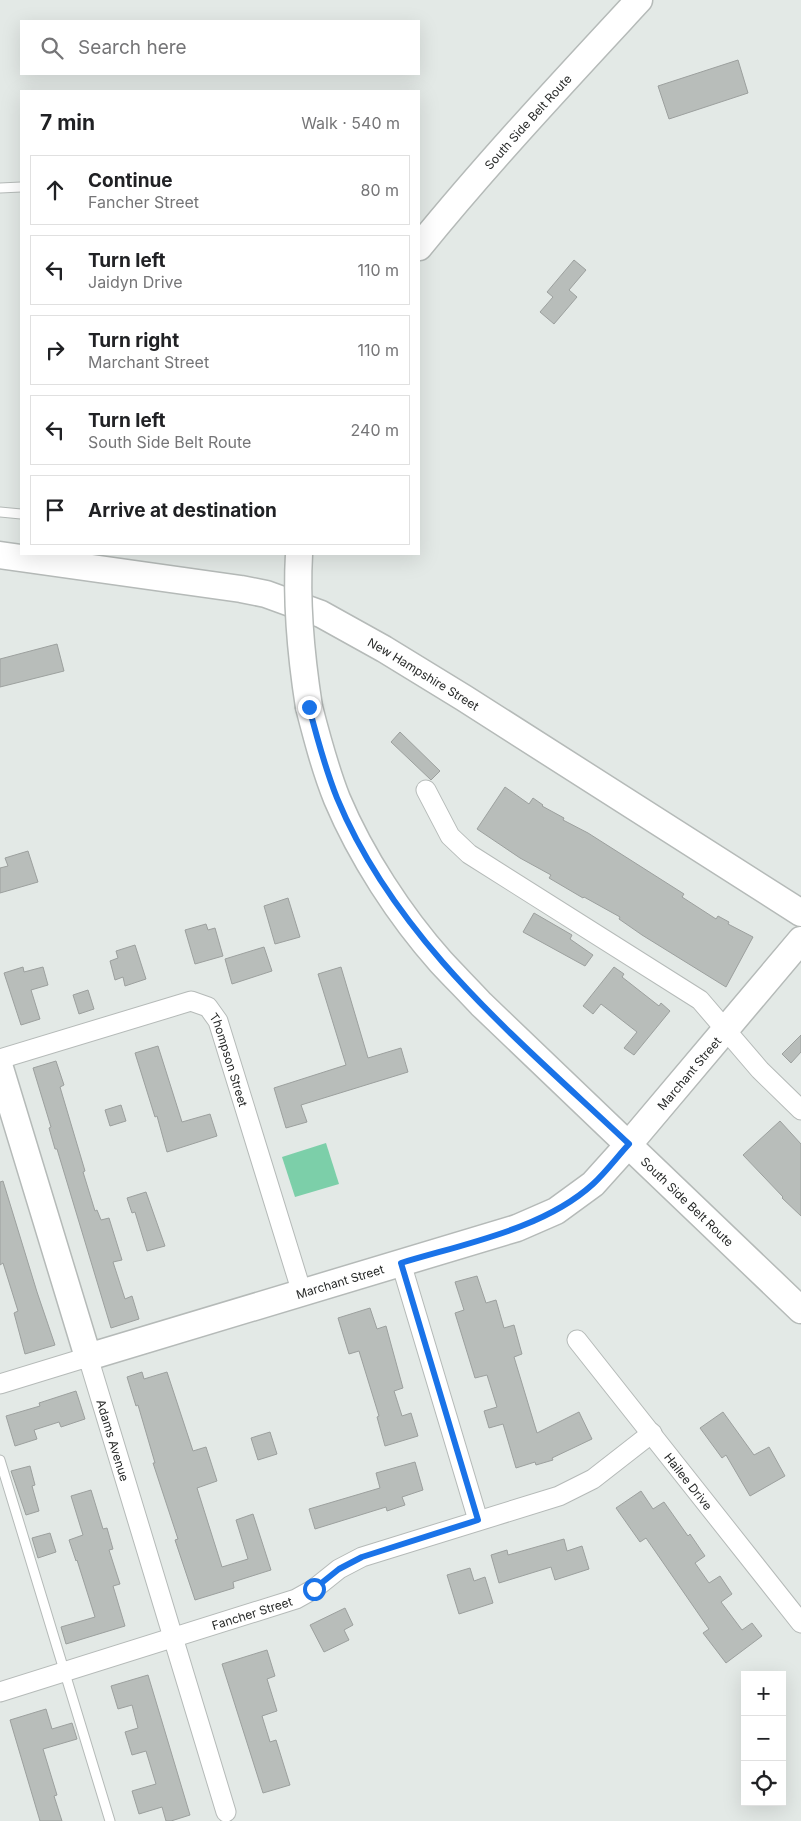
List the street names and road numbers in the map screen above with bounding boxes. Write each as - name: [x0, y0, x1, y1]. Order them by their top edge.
- street label: South Side Belt Route: [481, 71, 574, 172]
- street label: New Hampshire Street: [365, 634, 482, 713]
- street label: Thompson Street: [207, 1010, 251, 1108]
- street label: Marchant Street: [654, 1033, 724, 1113]
- street label: South Side Belt Route: [638, 1154, 737, 1249]
- street label: Marchant Street: [294, 1261, 386, 1302]
- street label: Adams Avenue: [94, 1397, 133, 1483]
- street label: Hailee Drive: [662, 1450, 716, 1513]
- street label: Fancher Street: [210, 1593, 294, 1633]

